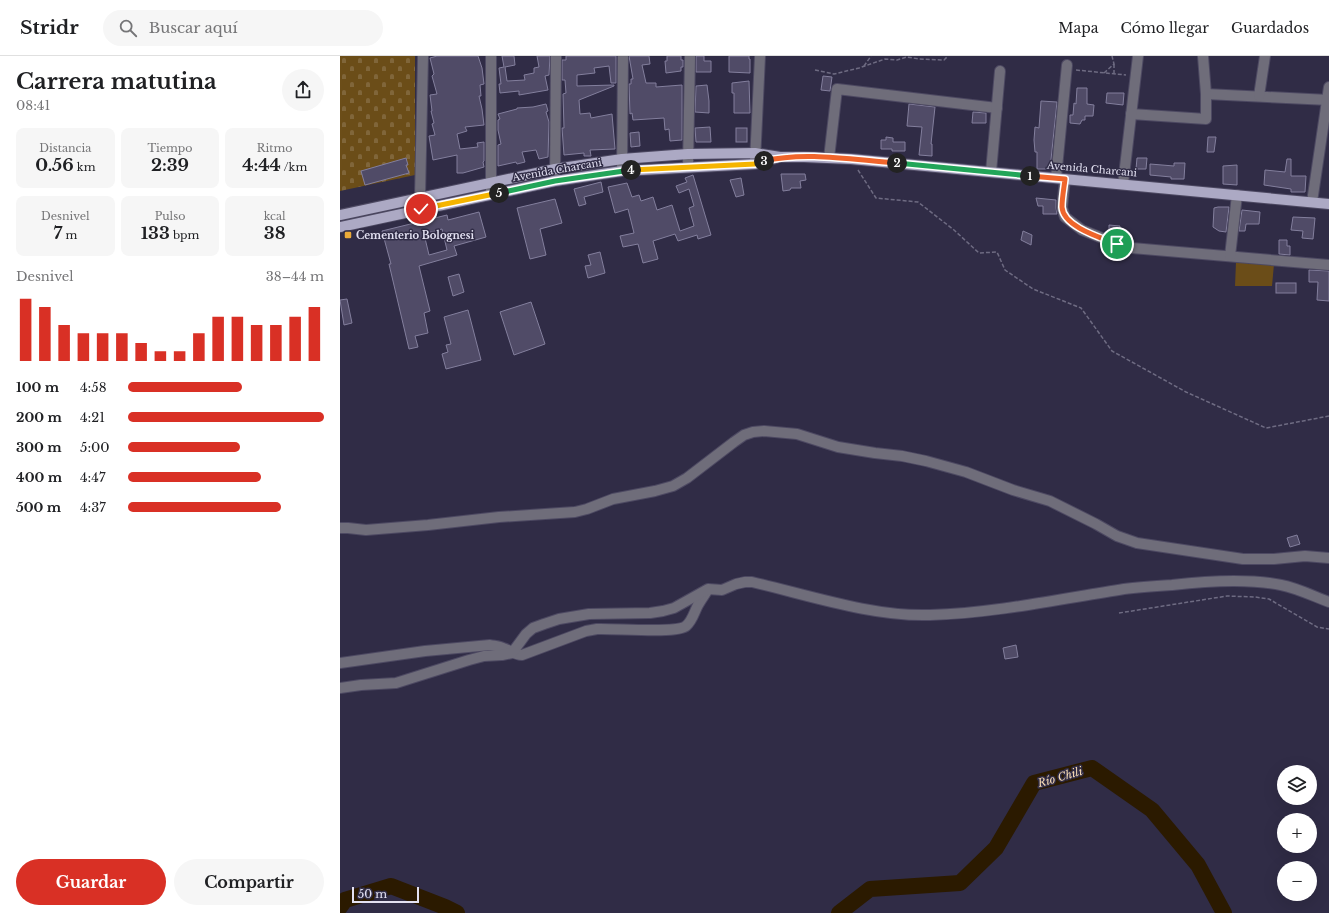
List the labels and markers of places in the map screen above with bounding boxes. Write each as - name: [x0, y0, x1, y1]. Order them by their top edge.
- pin: 3: [754, 151, 774, 171]
- pin: 2: [887, 153, 907, 173]
- pin: 4: [621, 160, 641, 180]
- pin: 1: [1020, 166, 1040, 186]
- pin: 5: [489, 183, 509, 203]
- pin: [404, 192, 438, 226]
- pin: [1100, 227, 1134, 261]
- place label: Cementerio Bolognesi: [356, 229, 474, 242]
- marker: Cementerio Bolognesi: [343, 230, 353, 240]

